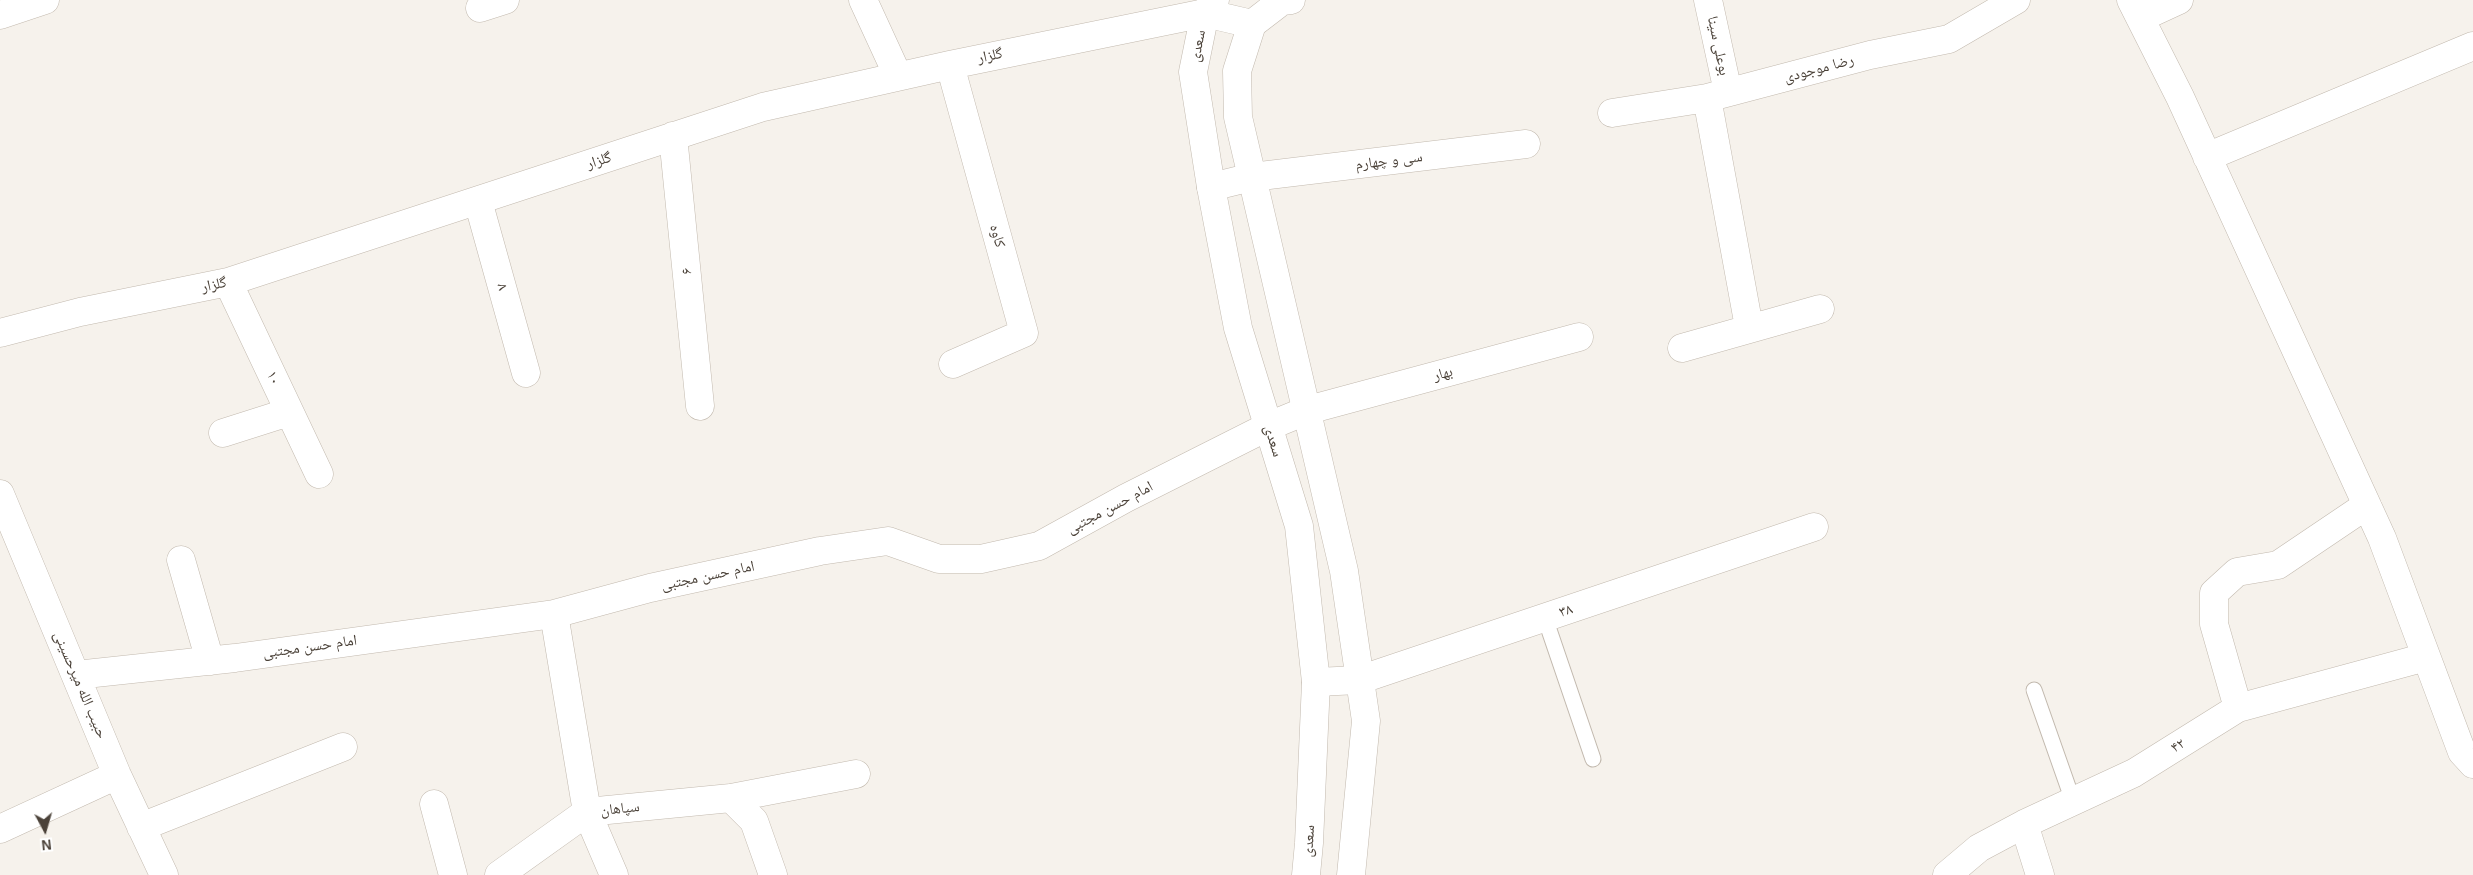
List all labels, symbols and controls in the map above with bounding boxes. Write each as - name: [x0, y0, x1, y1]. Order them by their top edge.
- street label: بوعلی سینا: [1703, 15, 1733, 77]
- street label: سعدی: [1186, 28, 1210, 64]
- street label: گلزار: [976, 45, 1004, 67]
- street label: رضا موجودی: [1782, 51, 1856, 87]
- street label: سی و چهارم: [1354, 148, 1424, 174]
- street label: گلزار: [584, 149, 614, 173]
- street label: کاوه: [985, 222, 1009, 250]
- street label: ۶: [678, 267, 696, 275]
- street label: گلزار: [200, 274, 228, 296]
- street label: ۸: [492, 281, 512, 293]
- street label: بهار: [1431, 363, 1455, 385]
- street label: ۱۰: [262, 368, 284, 388]
- street label: سعدی: [1260, 423, 1286, 459]
- street label: امام حسن مجتبی: [1064, 478, 1156, 538]
- street label: امام حسن مجتبی: [660, 557, 756, 595]
- street label: ۳۸: [1557, 600, 1575, 622]
- street label: حبیب الله میرحسینی: [49, 629, 111, 741]
- street label: امام حسن مجتبی: [262, 631, 358, 663]
- street label: ۴۲: [2168, 735, 2188, 757]
- street label: سپاهان: [600, 798, 640, 820]
- north arrow: [20, 805, 70, 855]
- street label: سعدی: [1299, 824, 1319, 858]
- text: N: [41, 836, 52, 853]

